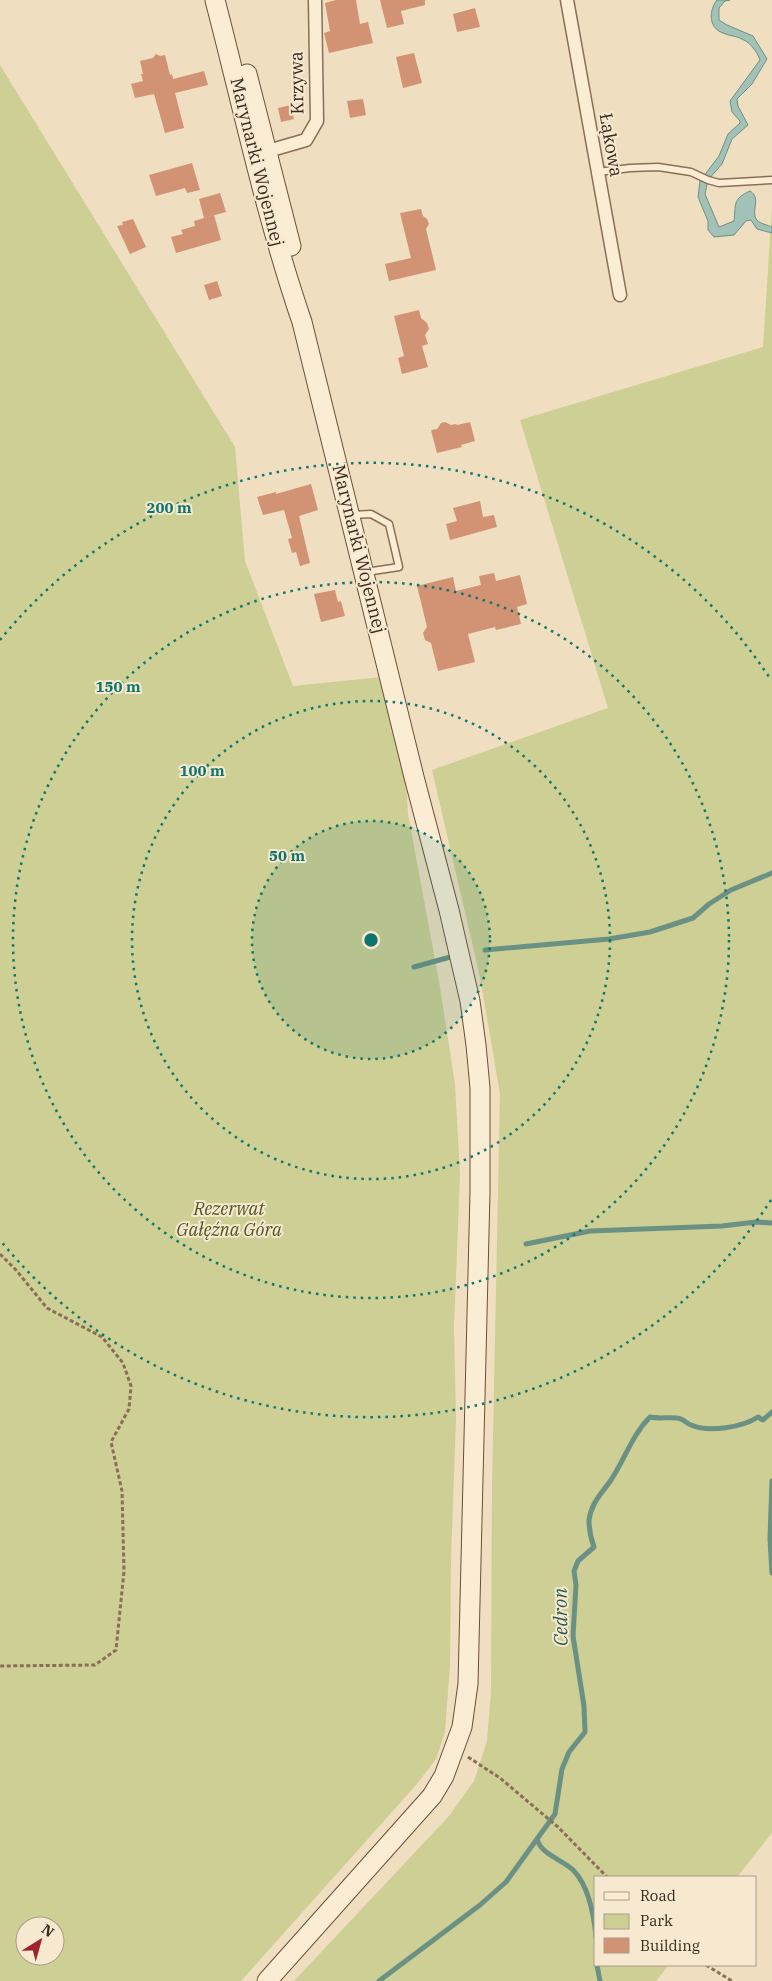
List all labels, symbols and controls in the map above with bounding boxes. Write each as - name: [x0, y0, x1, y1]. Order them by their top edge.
- street label: Krzywa: [284, 51, 309, 115]
- street label: Marynarki Wojennej: [225, 75, 290, 249]
- street label: Łąkowa: [595, 111, 628, 179]
- street label: Marynarki Wojennej: [327, 462, 392, 636]
- text: 200 m: [146, 498, 192, 517]
- text: 150 m: [95, 677, 141, 696]
- text: 100 m: [179, 761, 225, 780]
- text: 50 m: [269, 846, 305, 865]
- centre of rings: [362, 931, 380, 949]
- park label: Rezerwat Gałęźna Góra: [176, 1197, 282, 1241]
- water label: Cedron: [547, 1588, 573, 1646]
- legend: [594, 1876, 757, 1966]
- text: Road: [640, 1886, 676, 1905]
- text: Park: [640, 1911, 673, 1930]
- north arrow: [15, 1916, 65, 1966]
- text: N: [38, 1920, 58, 1941]
- text: Building: [640, 1936, 700, 1955]

